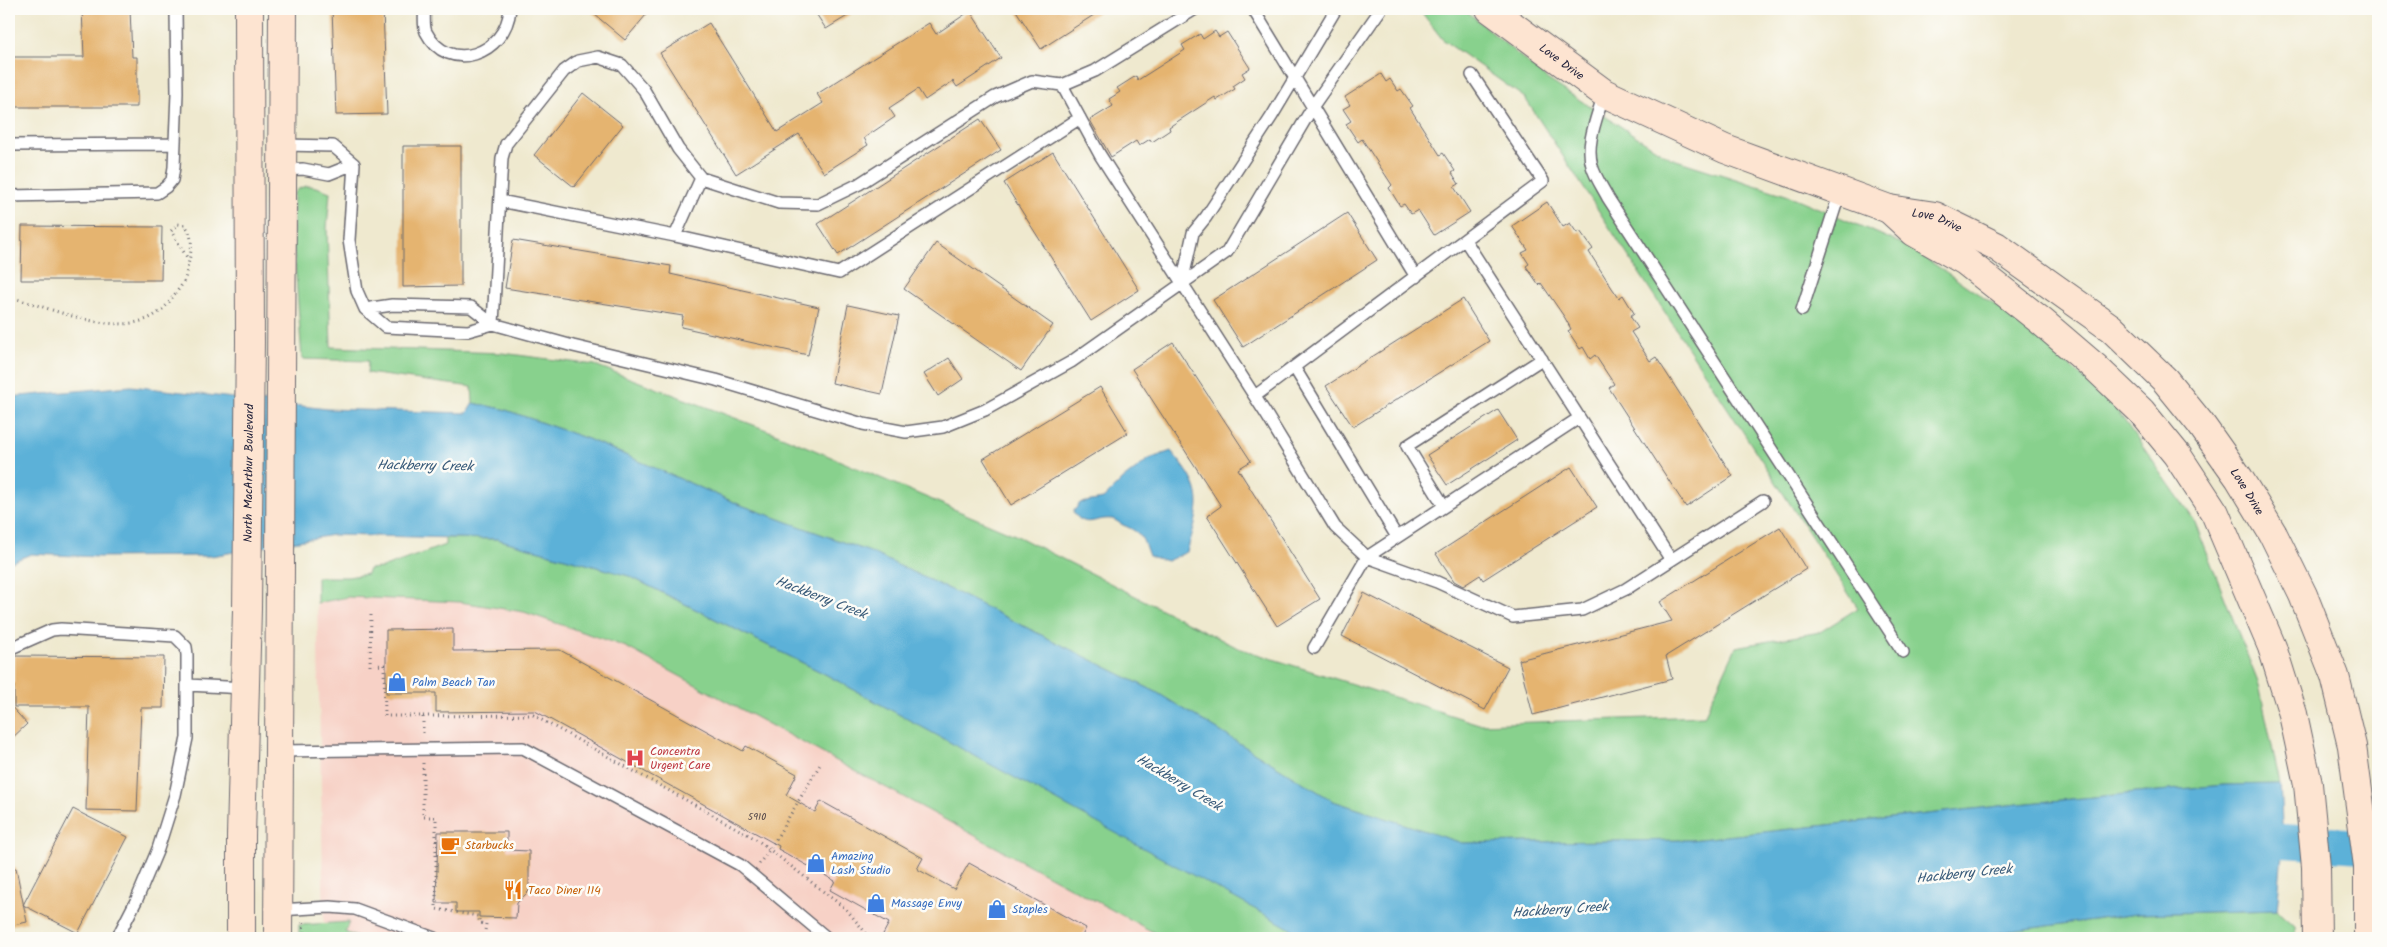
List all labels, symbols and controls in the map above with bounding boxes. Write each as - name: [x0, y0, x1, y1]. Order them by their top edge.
- street label: Love Drive: [1535, 39, 1589, 85]
- street label: Love Drive: [1911, 203, 1966, 238]
- street label: North MacArthur Boulevard: [238, 403, 259, 543]
- water label: Hackberry Creek: [377, 454, 476, 478]
- street label: Love Drive: [2225, 464, 2269, 519]
- water label: Hackberry Creek: [772, 571, 872, 626]
- shop icon: Palm Beach Tan: [386, 671, 408, 693]
- place label: Palm Beach Tan: [412, 673, 495, 692]
- place label: Concentra Urgent Care: [650, 742, 711, 775]
- hospital icon: Concentra Urgent Care: [624, 747, 646, 769]
- water label: Hackberry Creek: [1132, 749, 1228, 818]
- house number: 5910: [748, 809, 766, 825]
- cafe icon: Starbucks: [439, 834, 461, 856]
- place label: Starbucks: [465, 836, 514, 855]
- place label: Amazing Lash Studio: [831, 847, 891, 880]
- shop icon: Amazing Lash Studio: [805, 852, 827, 874]
- water label: Hackberry Creek: [1915, 858, 2015, 890]
- restaurant icon: Taco Diner 114: [502, 879, 524, 901]
- place label: Taco Diner 114: [528, 881, 601, 900]
- shop icon: Massage Envy: [865, 892, 887, 914]
- place label: Massage Envy: [891, 894, 962, 913]
- water label: Hackberry Creek: [1511, 896, 1611, 924]
- shop icon: Staples: [986, 898, 1008, 920]
- place label: Staples: [1012, 900, 1048, 919]

